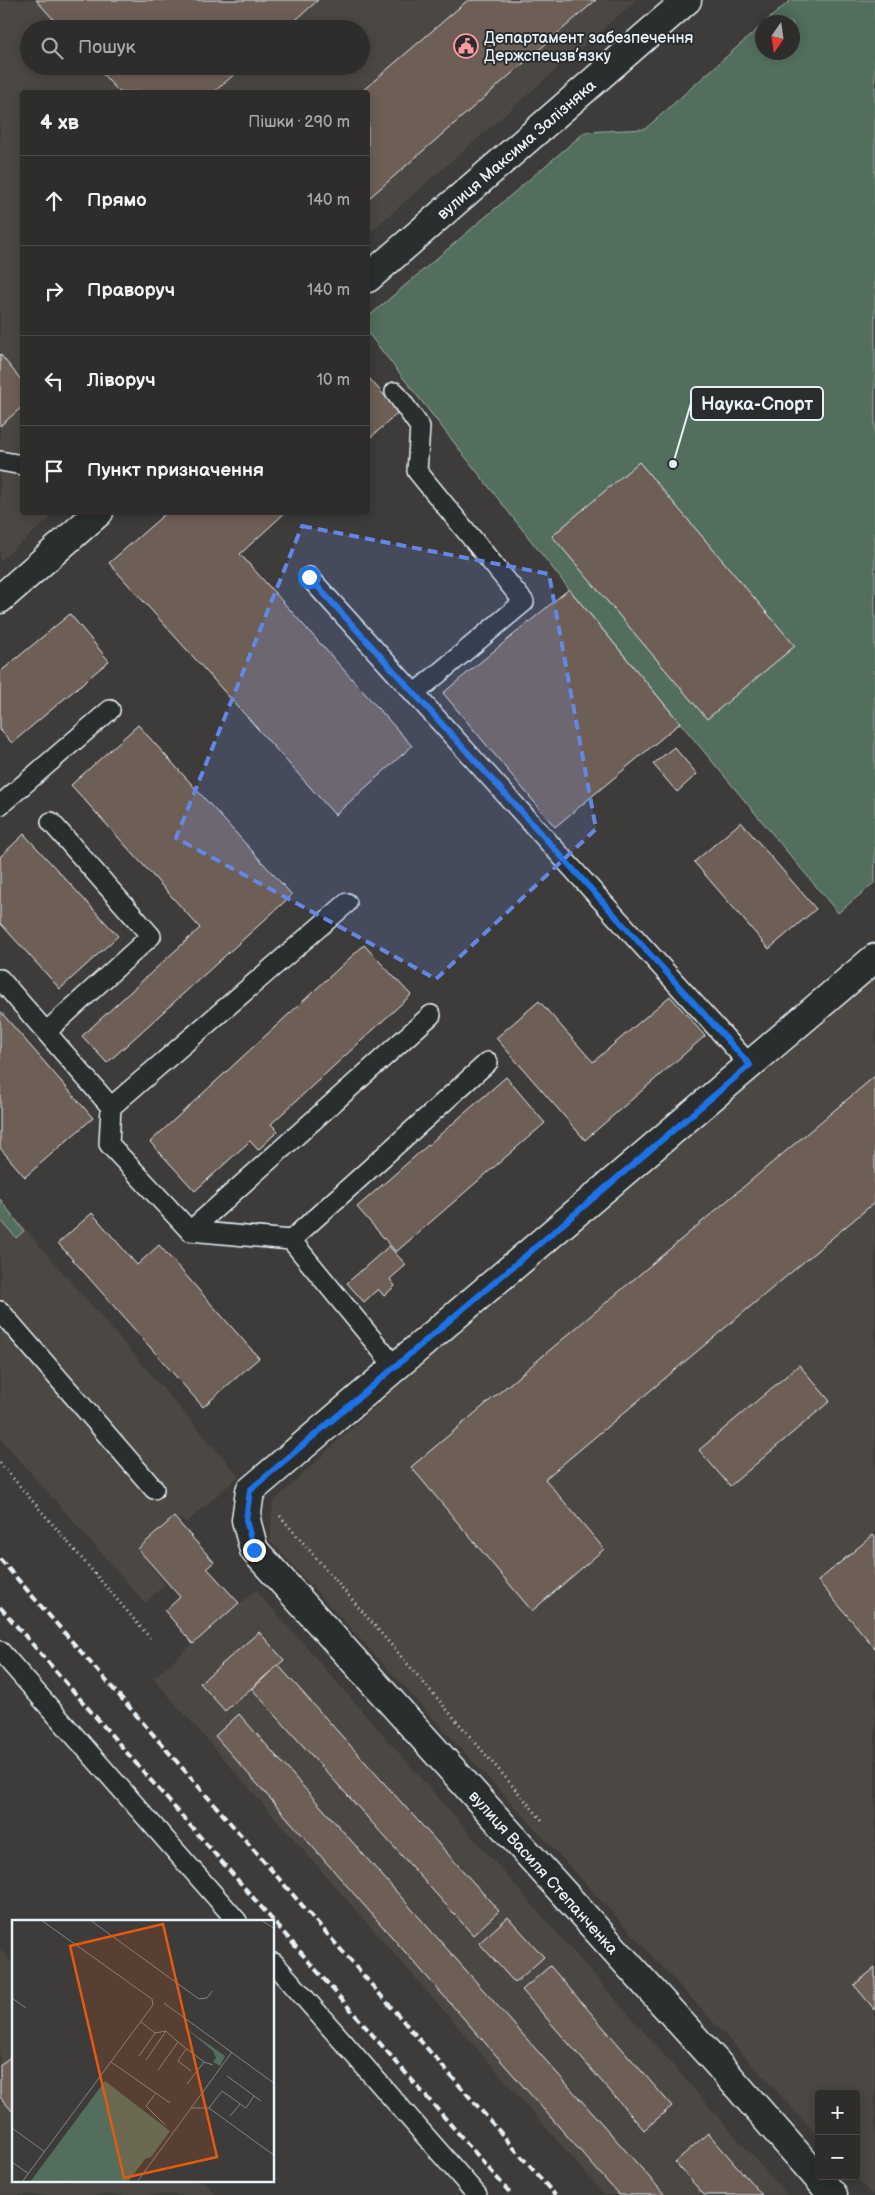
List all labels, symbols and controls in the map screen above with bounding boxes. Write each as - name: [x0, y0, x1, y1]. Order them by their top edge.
- north arrow: [755, 15, 800, 60]
- search box: [20, 20, 370, 75]
- place label: Департамент забезпечення Держспецзв’язку: [484, 29, 694, 66]
- public building icon: Департамент забезпечення Держспецзв’язку: [453, 33, 479, 59]
- icon: search: [38, 34, 66, 62]
- text: Пошук: [78, 36, 136, 59]
- street label: вулиця Максима Залізняка: [434, 76, 601, 224]
- text: 4 хв: [40, 110, 79, 135]
- text: Пішки · 290 m: [248, 113, 350, 132]
- icon: ahead: [40, 187, 68, 215]
- text: Прямо: [87, 189, 147, 212]
- text: 140 m: [307, 191, 350, 210]
- icon: right: [40, 277, 68, 305]
- text: Праворуч: [87, 279, 175, 302]
- text: 140 m: [307, 281, 350, 300]
- icon: left: [40, 367, 68, 395]
- text: Ліворуч: [87, 369, 156, 392]
- text: 10 m: [317, 371, 350, 390]
- callout: Наука-Спорт: [691, 387, 823, 420]
- text: Наука-Спорт: [701, 394, 813, 415]
- icon: arrive: [40, 457, 68, 485]
- text: Пункт призначення: [87, 459, 264, 482]
- route start: [298, 566, 321, 589]
- route end: [243, 1539, 266, 1562]
- street label: вулиця Василя Степанченка: [464, 1787, 622, 1959]
- inset map: [12, 1920, 275, 2182]
- map controls: [815, 2090, 860, 2180]
- button: +: [815, 2090, 860, 2135]
- button: −: [815, 2135, 860, 2180]

